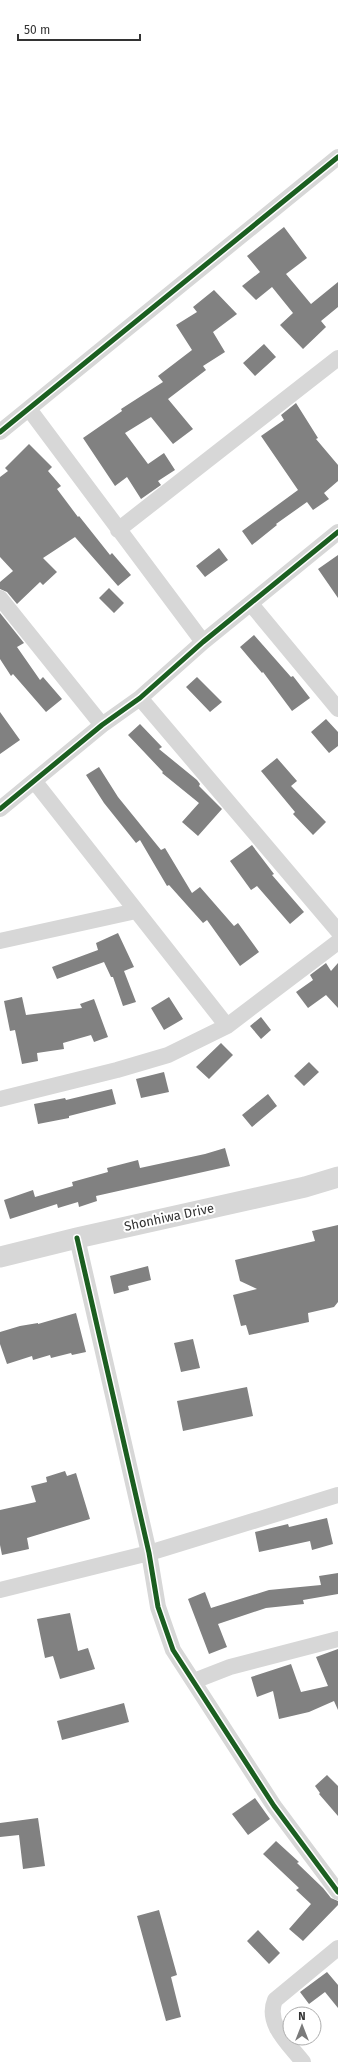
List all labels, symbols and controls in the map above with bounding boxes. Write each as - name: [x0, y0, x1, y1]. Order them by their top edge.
- scale bar: [18, 16, 140, 42]
- text: 50 m: [24, 23, 50, 37]
- street label: Shonhiwa Drive: [123, 1200, 215, 1234]
- north arrow: [282, 2006, 322, 2046]
- text: N: [298, 2010, 306, 2023]

